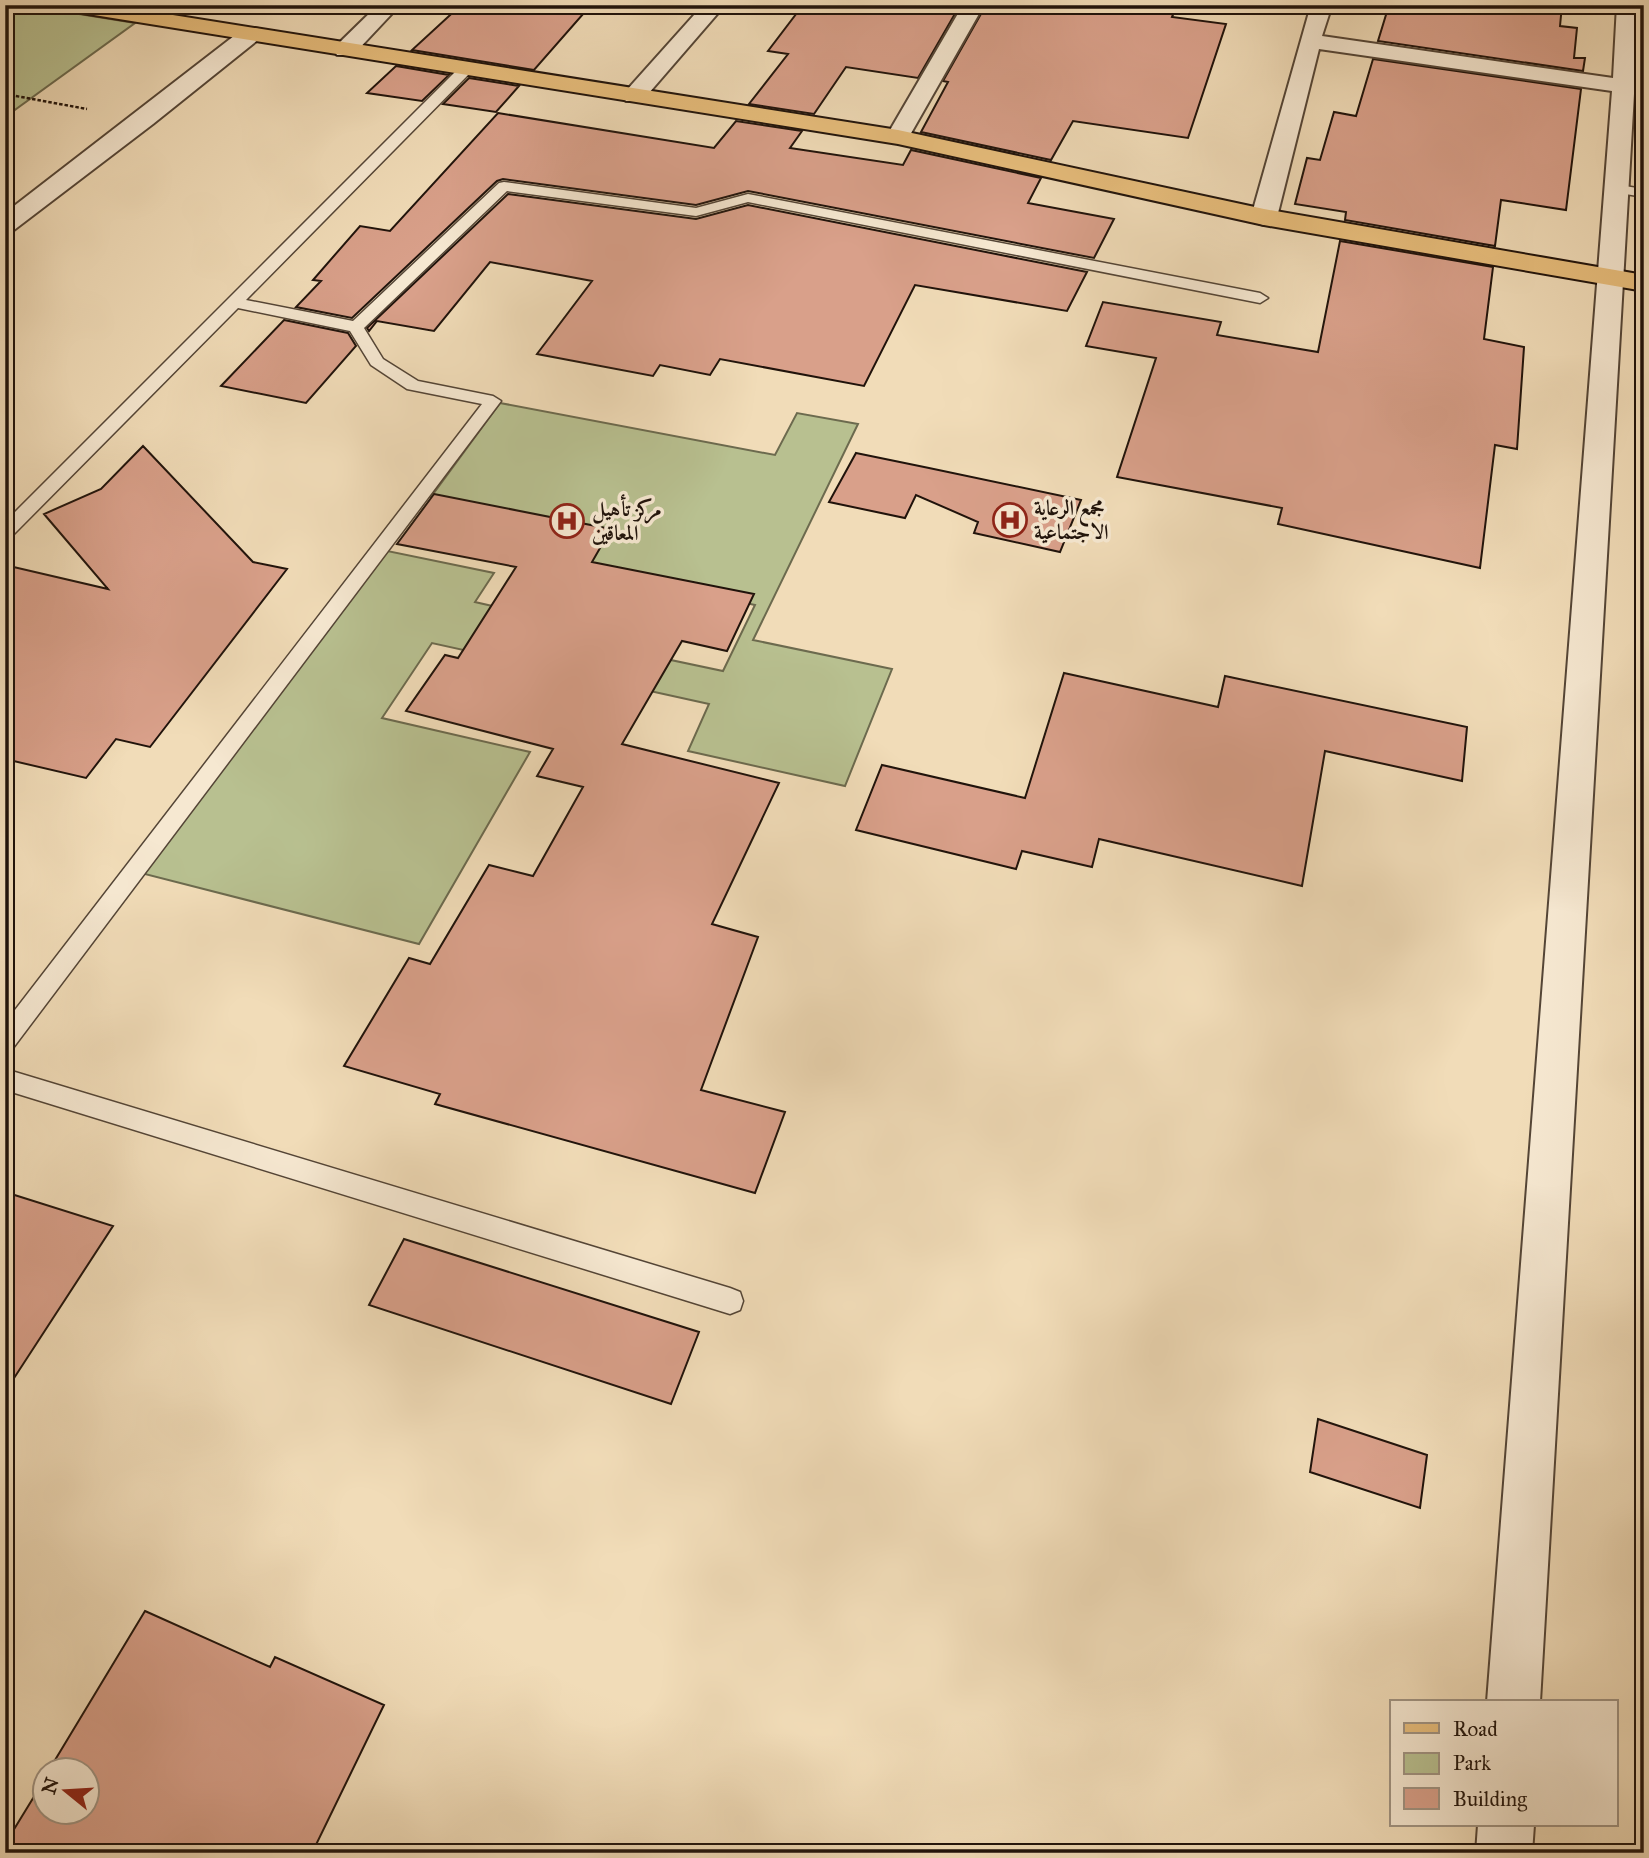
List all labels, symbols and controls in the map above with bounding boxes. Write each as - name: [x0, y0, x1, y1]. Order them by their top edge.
- place label: مركز تأهيل المعاقين: [592, 494, 661, 546]
- place label: مجمع الرعاية الاجتماعية: [1034, 495, 1109, 545]
- hospital icon: مجمع الرعاية الاجتماعية: [991, 501, 1029, 539]
- hospital icon: مركز تأهيل المعاقين: [548, 502, 586, 540]
- legend: [1390, 1700, 1618, 1826]
- text: Road: [1453, 1716, 1498, 1742]
- text: Park: [1453, 1750, 1491, 1776]
- north arrow: [32, 1756, 102, 1826]
- text: N: [37, 1775, 64, 1797]
- text: Building: [1453, 1786, 1527, 1812]

